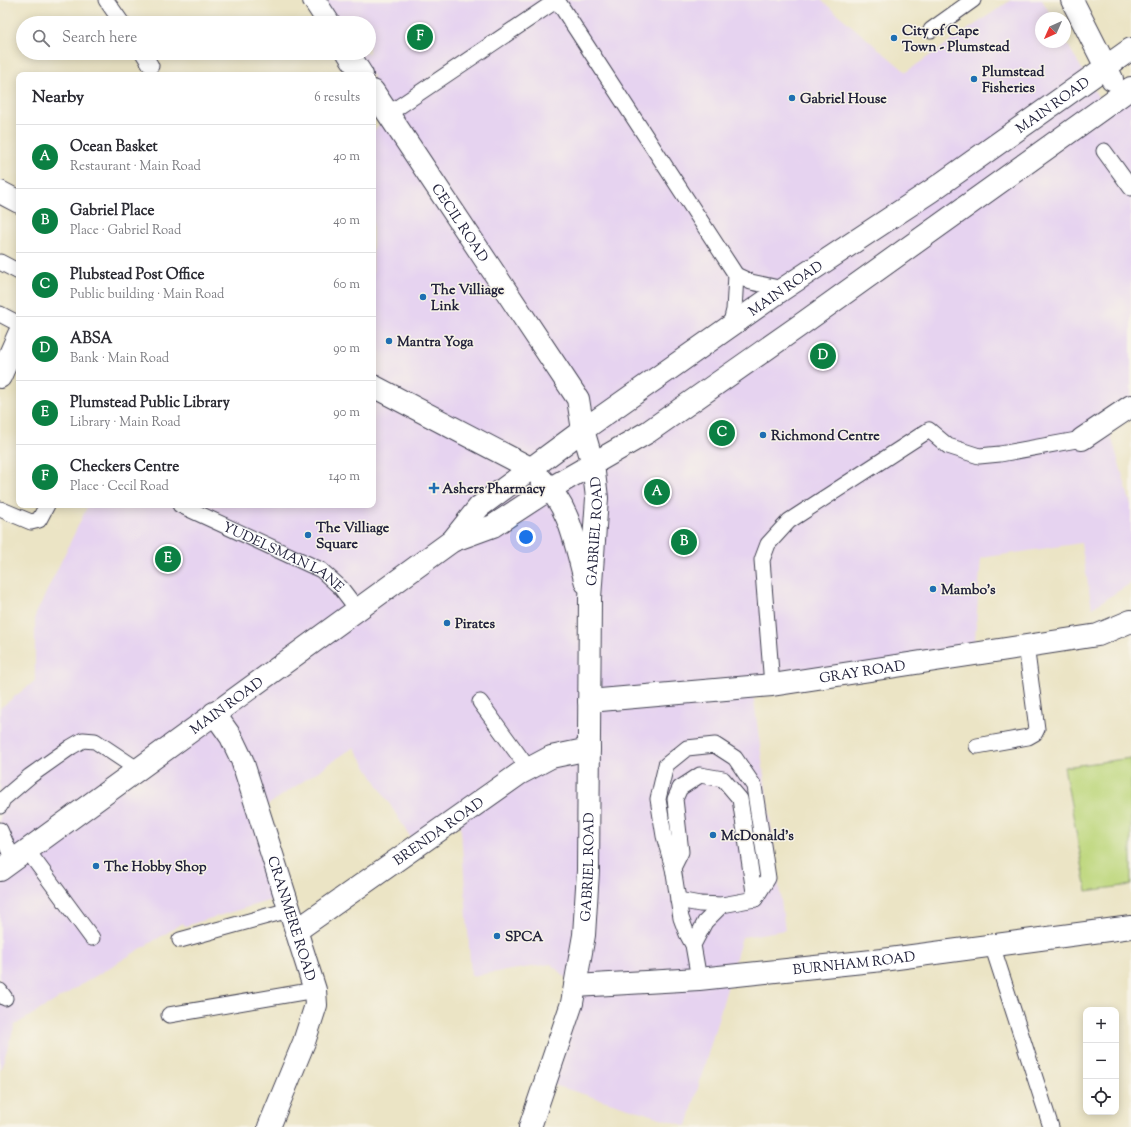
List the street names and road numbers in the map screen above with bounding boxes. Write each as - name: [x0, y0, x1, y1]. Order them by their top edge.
- street label: MAIN ROAD: [1013, 73, 1095, 140]
- street label: CECIL ROAD: [425, 180, 492, 267]
- street label: MAIN ROAD: [745, 257, 828, 322]
- street label: GABRIEL ROAD: [583, 475, 609, 587]
- street label: YUDELSMAN LANE: [219, 518, 348, 598]
- street label: GRAY ROAD: [818, 657, 907, 690]
- street label: MAIN ROAD: [187, 673, 268, 740]
- street label: BRENDA ROAD: [390, 794, 489, 871]
- street label: GABRIEL ROAD: [577, 812, 600, 923]
- street label: CRANMERE ROAD: [261, 854, 320, 984]
- street label: BURNHAM ROAD: [792, 948, 917, 981]

